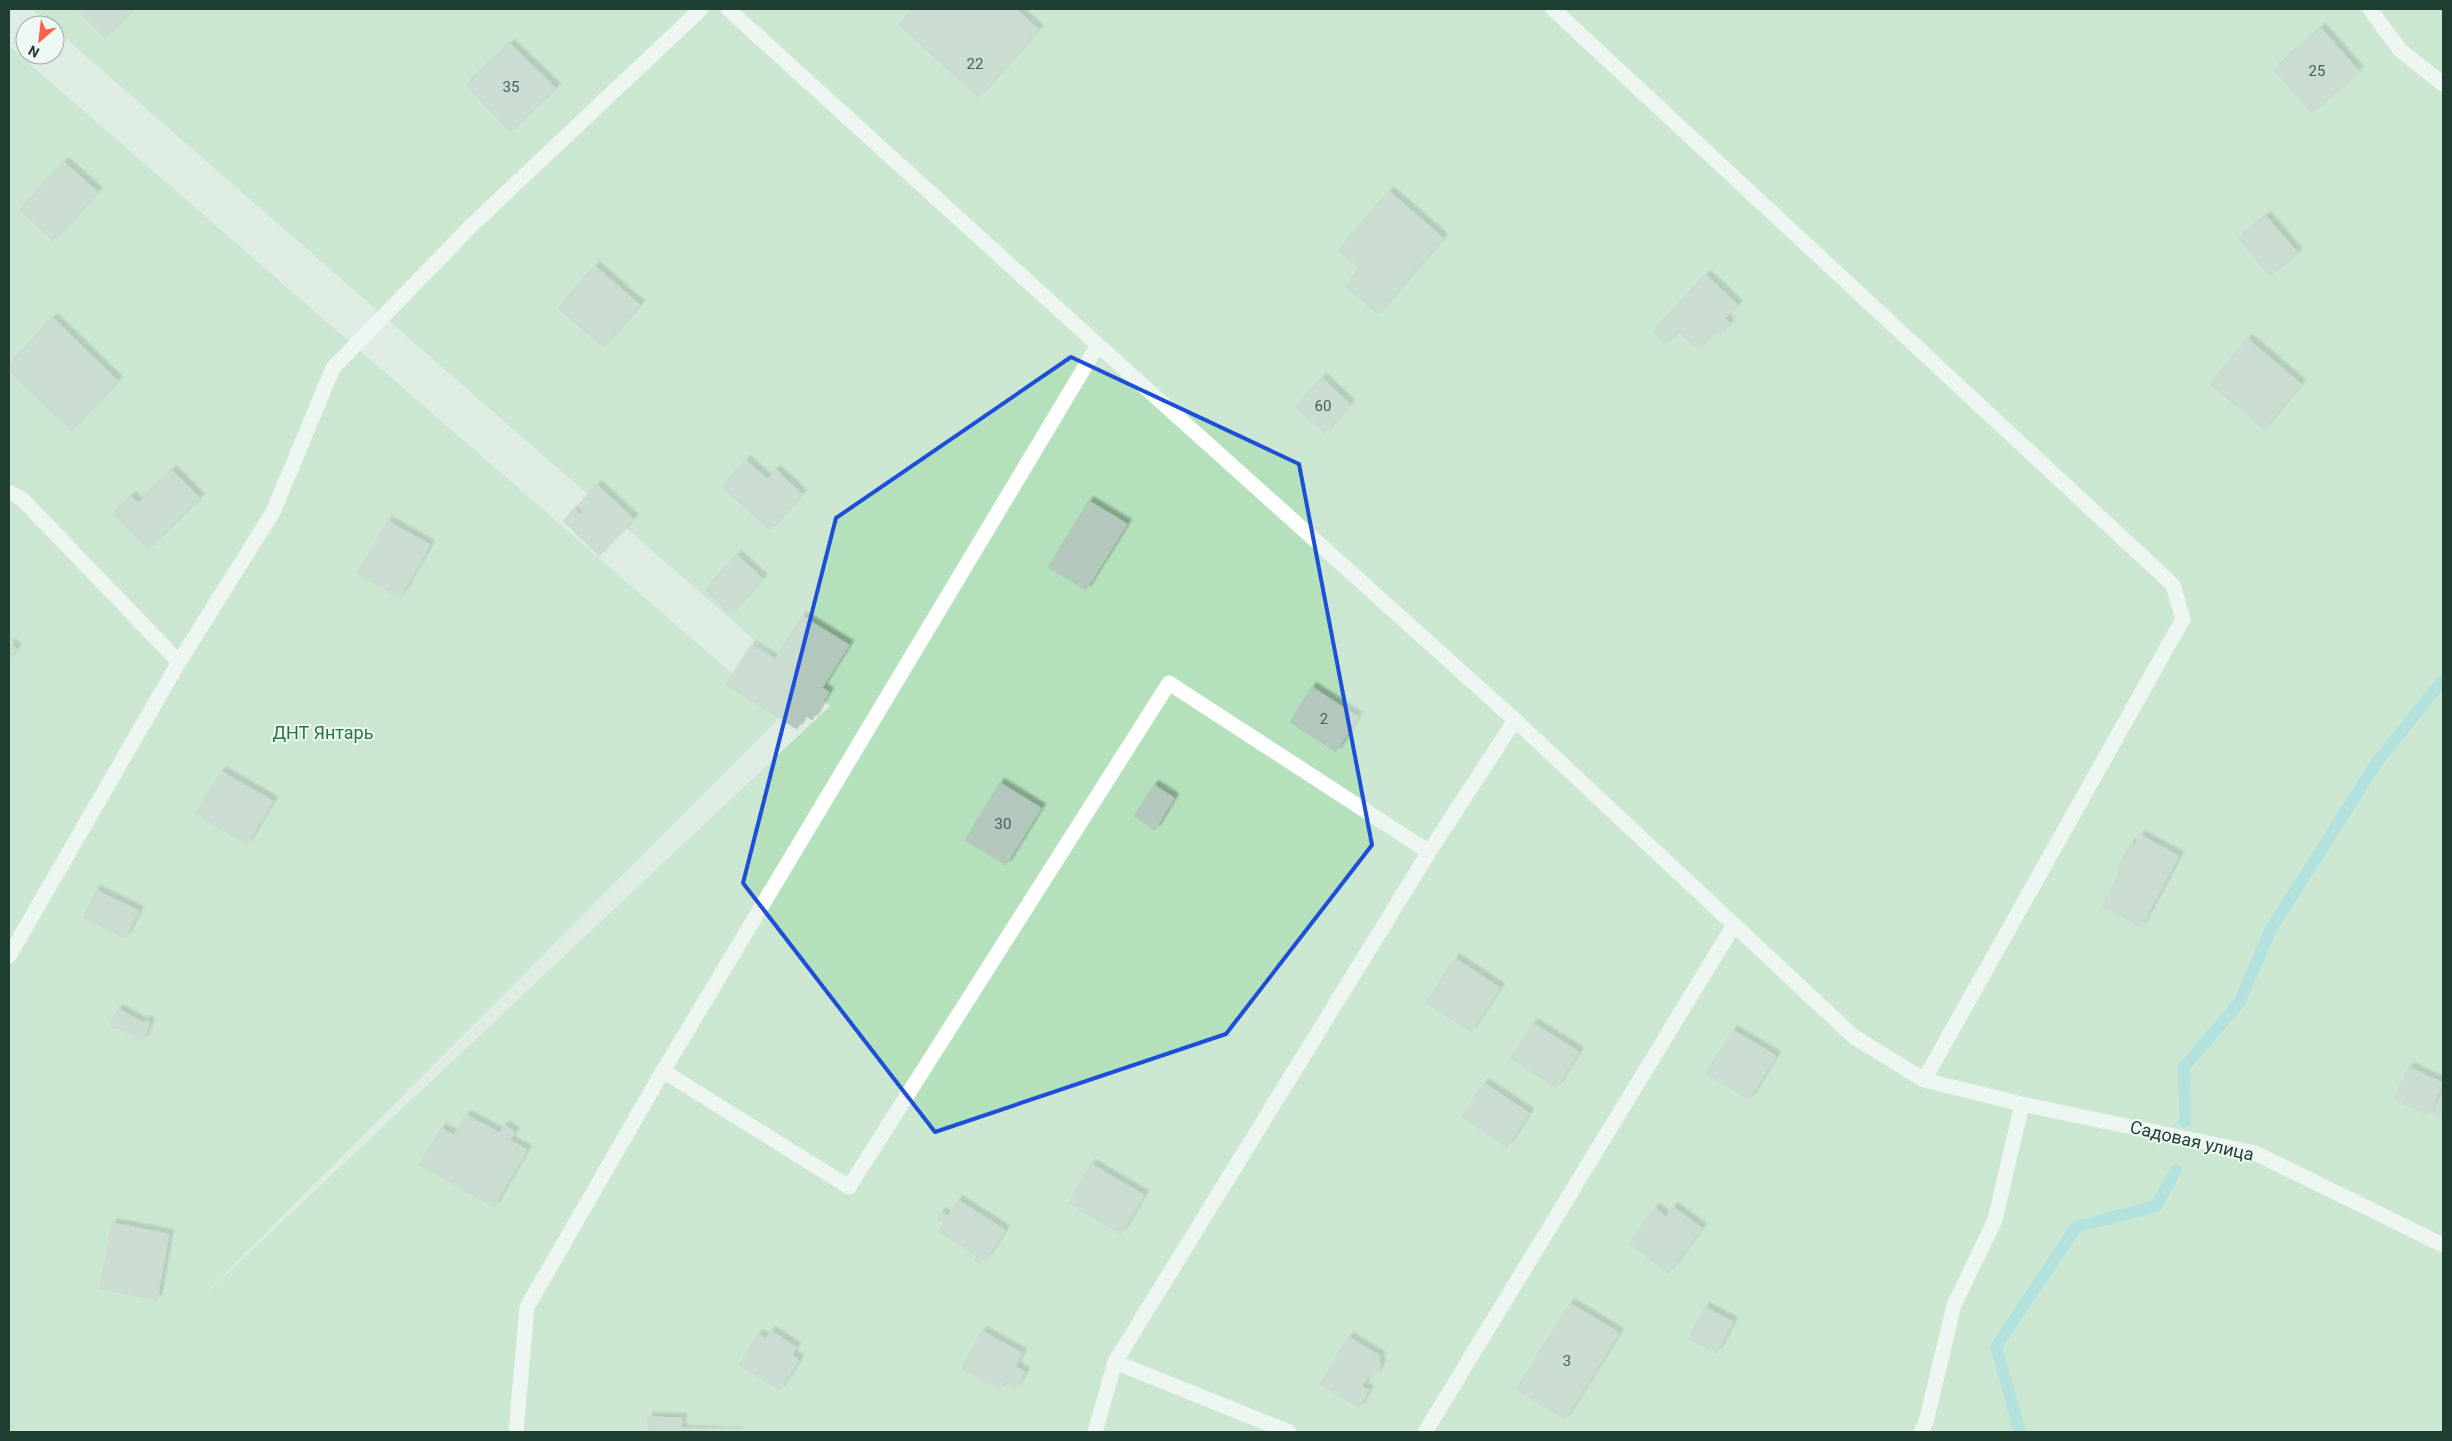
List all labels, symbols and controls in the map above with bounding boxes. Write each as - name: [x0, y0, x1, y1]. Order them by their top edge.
- north arrow: [15, 15, 65, 65]
- text: N: [26, 42, 42, 61]
- house number: 22: [967, 55, 983, 73]
- house number: 25: [2309, 62, 2325, 80]
- house number: 35: [503, 78, 519, 96]
- house number: 60: [1315, 397, 1331, 415]
- house number: 2: [1320, 710, 1328, 728]
- park label: ДНТ Янтарь: [272, 722, 374, 743]
- house number: 30: [995, 815, 1011, 833]
- street label: Садовая улица: [2128, 1116, 2256, 1165]
- house number: 3: [1563, 1352, 1571, 1370]

